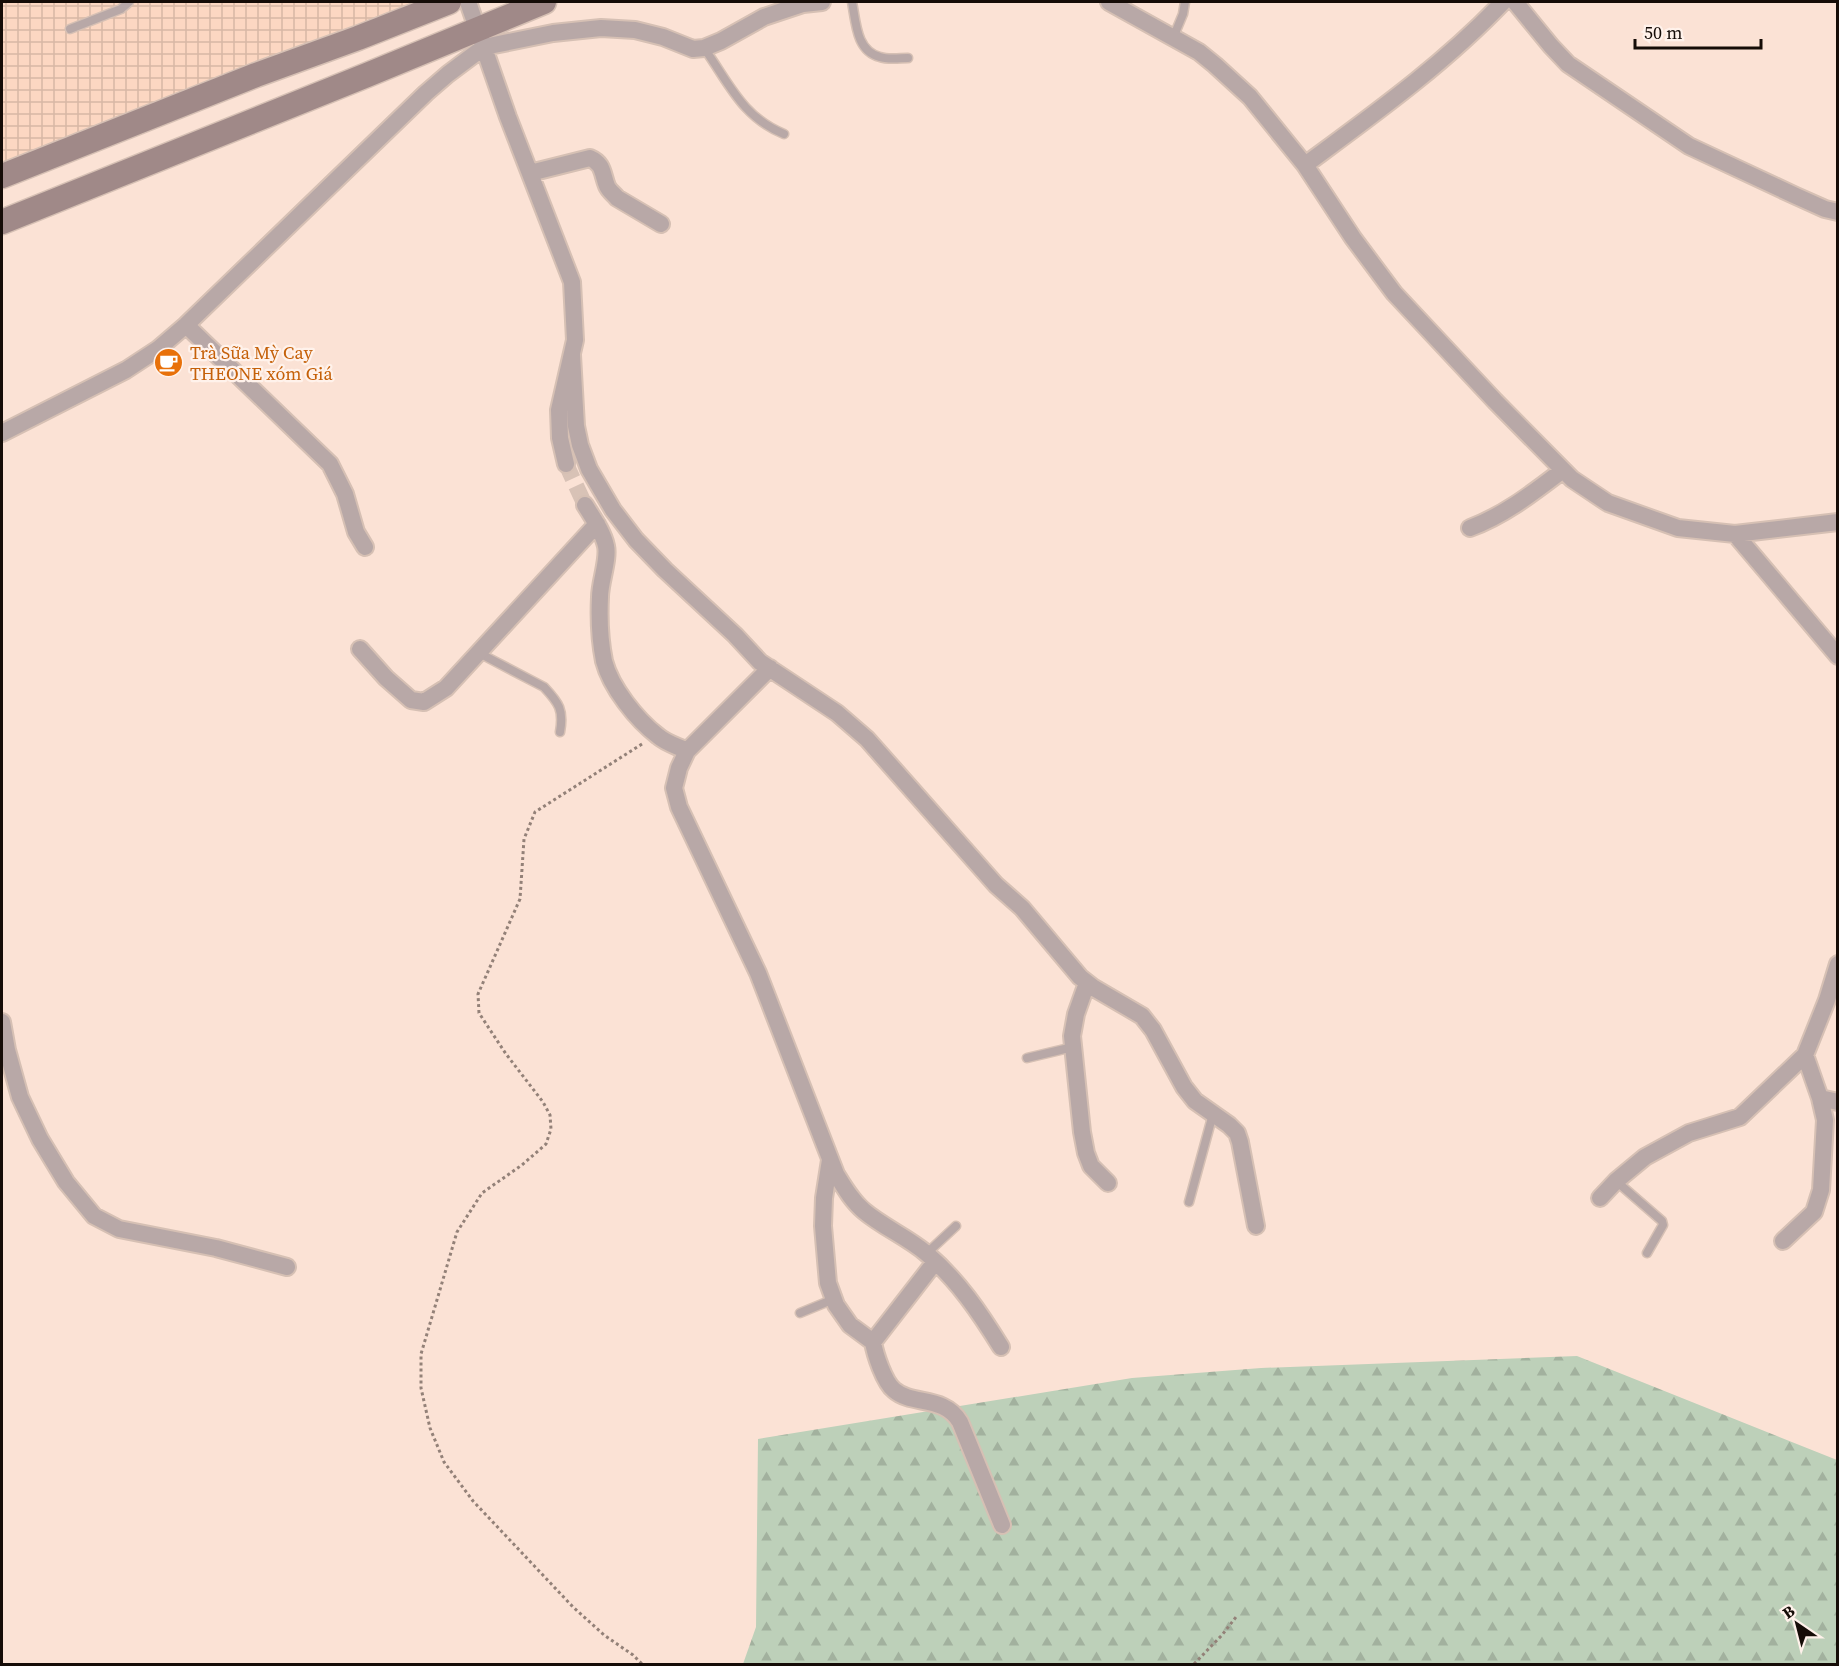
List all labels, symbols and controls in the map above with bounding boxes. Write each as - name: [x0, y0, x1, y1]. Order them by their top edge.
- scale bar: [1635, 12, 1761, 50]
- text: 50 m: [1644, 20, 1682, 45]
- place label: Trà Sữa Mỳ Cay THEONE xóm Giá: [190, 340, 333, 386]
- cafe icon: Trà Sữa Mỳ Cay THEONE xóm Giá: [153, 347, 185, 379]
- north arrow: [1767, 1594, 1827, 1654]
- text: B: [1778, 1599, 1799, 1624]

